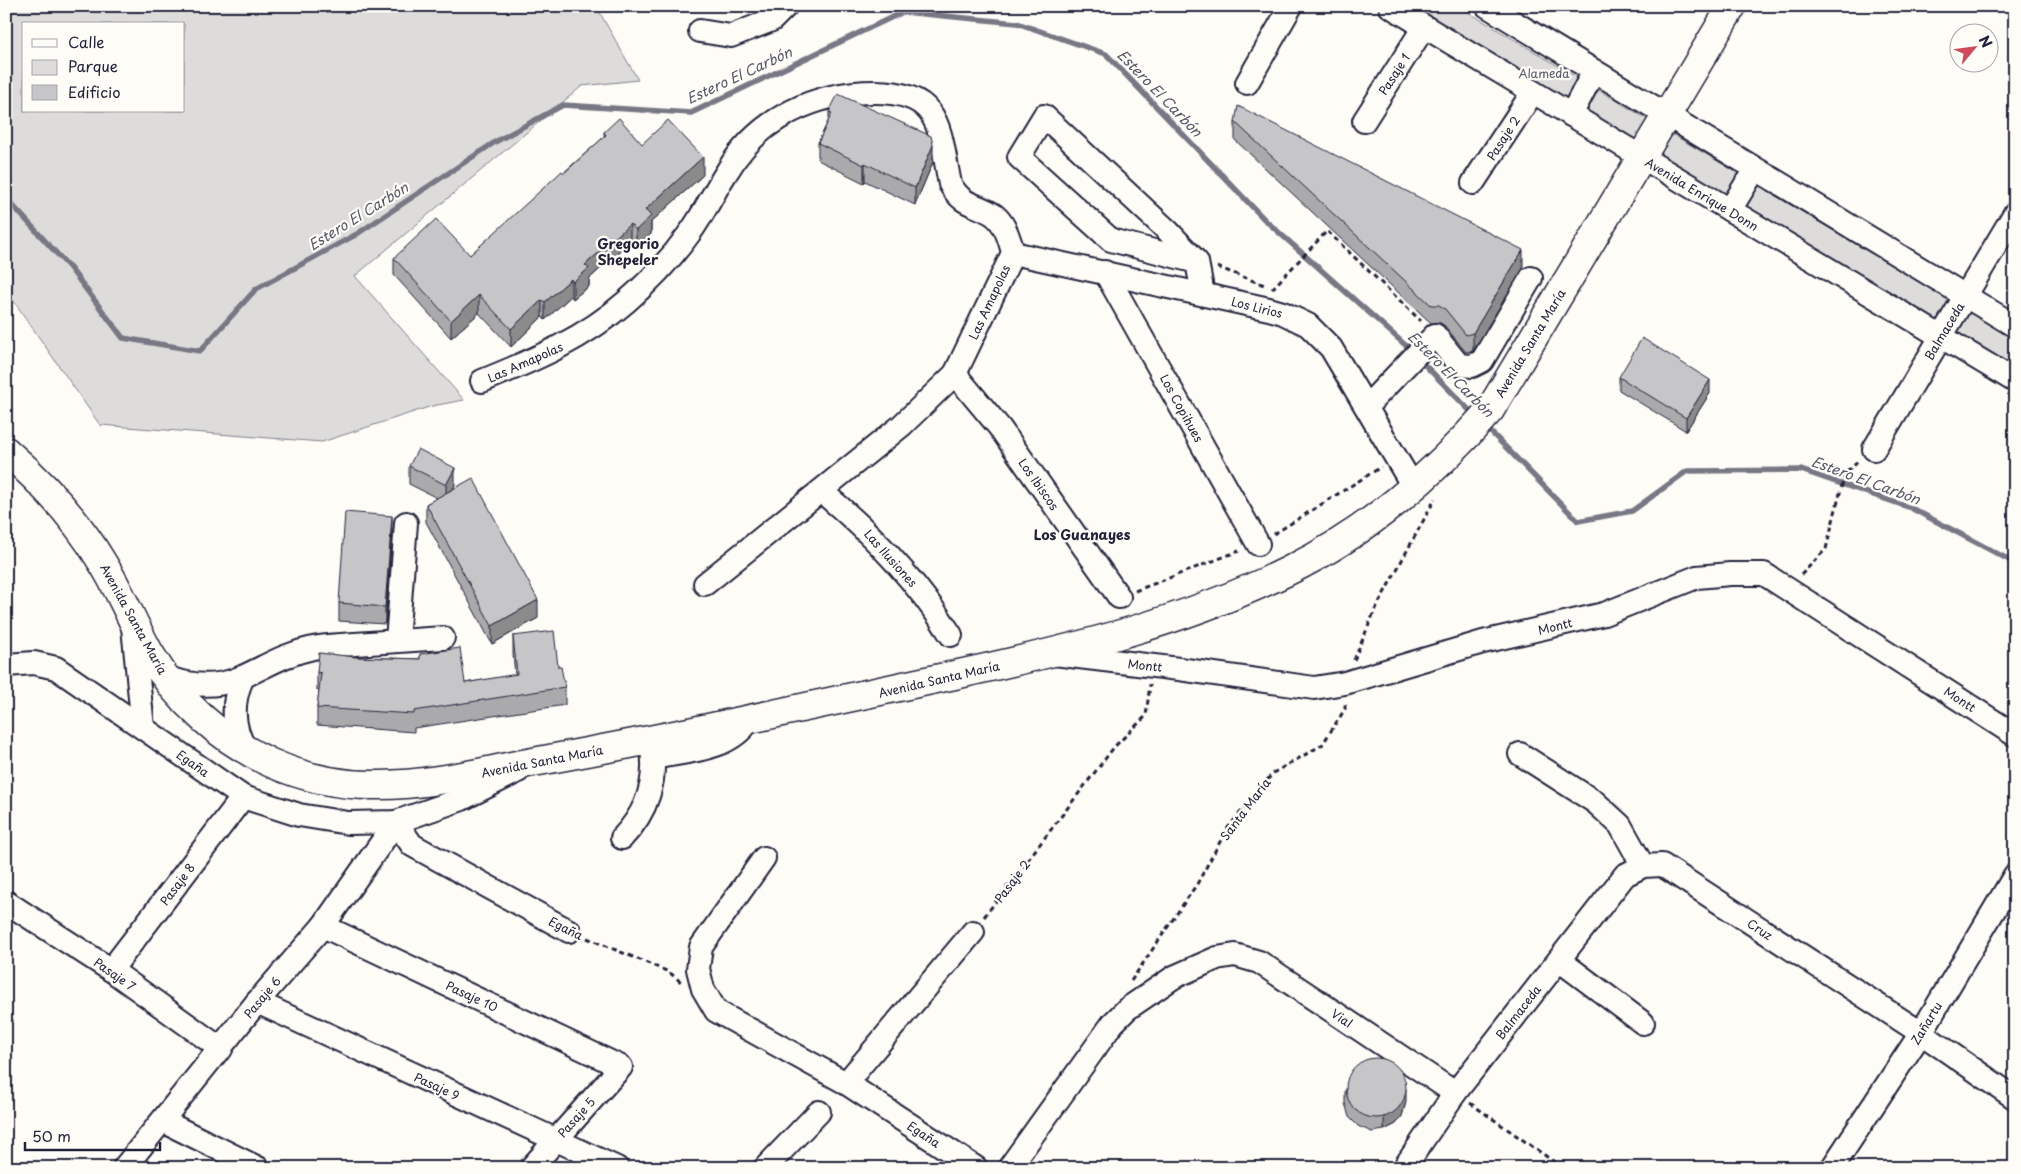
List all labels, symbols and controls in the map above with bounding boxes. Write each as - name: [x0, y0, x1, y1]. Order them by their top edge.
- legend: [22, 22, 185, 112]
- north arrow: [1948, 22, 1998, 72]
- text: Calle: [68, 30, 105, 53]
- text: N: [1974, 32, 1998, 51]
- water label: Estero El Carbón: [683, 41, 796, 109]
- water label: Estero El Carbón: [1113, 45, 1208, 142]
- street label: Pasaje 1: [1374, 50, 1414, 98]
- text: Parque: [68, 54, 118, 77]
- park label: Alameda: [1518, 64, 1570, 82]
- text: Edificio: [68, 80, 121, 103]
- street label: Pasaje 2: [1482, 112, 1524, 164]
- street label: Avenida Enrique Donn: [1642, 153, 1762, 235]
- water label: Estero El Carbón: [304, 176, 413, 255]
- district label: Gregorio Shepeler: [597, 233, 659, 270]
- street label: Las Amapolas: [964, 261, 1014, 342]
- street label: Avenida Santa María: [1490, 285, 1570, 401]
- street label: Los Lirios: [1229, 292, 1285, 322]
- street label: Balmaceda: [1920, 298, 1969, 363]
- water label: Estero El Carbón: [1403, 326, 1500, 423]
- street label: Las Amapolas: [484, 337, 566, 387]
- street label: Los Copihues: [1156, 371, 1208, 446]
- water label: Estero El Carbón: [1809, 451, 1924, 510]
- street label: Los Ibiscos: [1015, 454, 1064, 514]
- district label: Los Guanayes: [1034, 524, 1131, 545]
- street label: Las Ilusiones: [860, 525, 922, 591]
- street label: Avenida Santa María: [96, 561, 172, 678]
- street label: Montt: [1536, 613, 1574, 639]
- street label: Montt: [1127, 654, 1163, 676]
- street label: Avenida Santa María: [877, 656, 1002, 702]
- street label: Montt: [1940, 682, 1980, 716]
- street label: Avenida Santa María: [480, 740, 605, 782]
- street label: Egaña: [173, 745, 213, 781]
- street label: Santa María: [1216, 774, 1275, 844]
- street label: Pasaje 2: [990, 856, 1034, 906]
- street label: Pasaje 8: [155, 859, 199, 909]
- street label: Egaña: [546, 912, 587, 944]
- street label: Cruz: [1744, 914, 1776, 944]
- street label: Pasaje 7: [90, 953, 140, 995]
- street label: Pasaje 6: [239, 972, 285, 1022]
- street label: Pasaje 10: [443, 976, 501, 1016]
- street label: Balmaceda: [1491, 980, 1545, 1043]
- street label: Zañartu: [1906, 998, 1946, 1048]
- street label: Vial: [1328, 1004, 1356, 1032]
- street label: Pasaje 9: [411, 1068, 463, 1104]
- street label: Pasaje 5: [553, 1093, 599, 1141]
- street label: Egaña: [904, 1117, 944, 1152]
- scale bar: [25, 1119, 160, 1151]
- text: 50 m: [32, 1124, 71, 1147]

